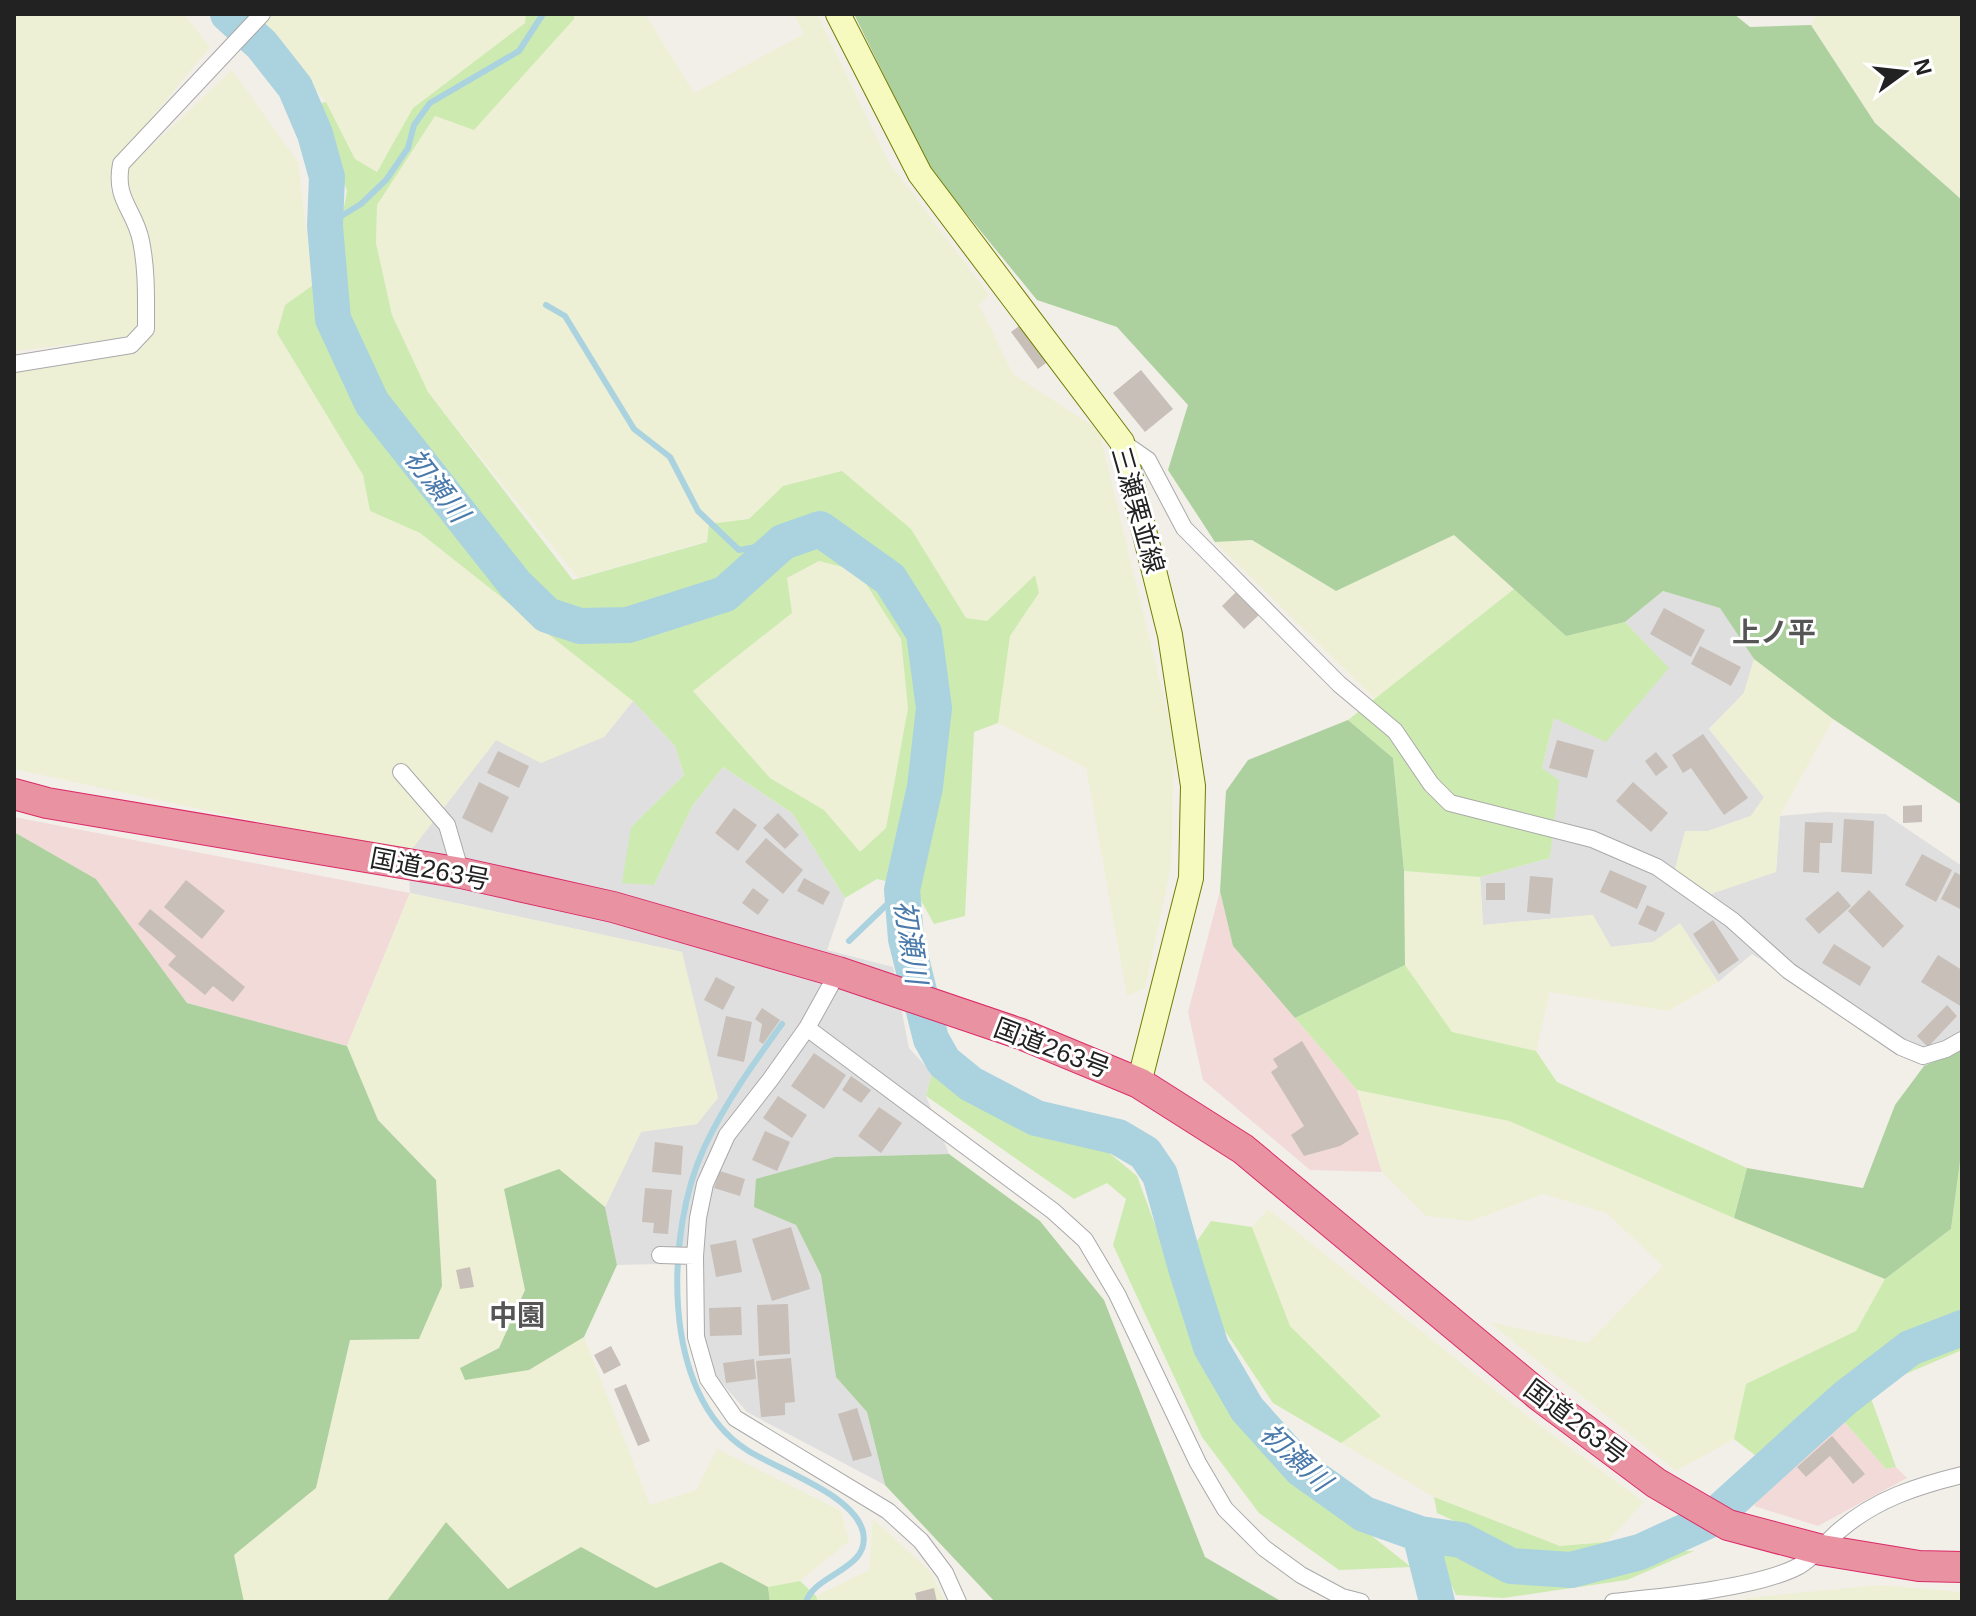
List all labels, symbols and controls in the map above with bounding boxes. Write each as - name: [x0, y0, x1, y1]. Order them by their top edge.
- north arrow: [1864, 32, 1944, 112]
- text: N: [1909, 56, 1937, 78]
- water label: 初瀬川: [399, 443, 477, 530]
- street label: 三瀬栗並線: [1106, 443, 1170, 577]
- district label: 上ノ平: [1732, 617, 1816, 648]
- street label: 国道263号: [368, 843, 492, 895]
- water label: 初瀬川: [889, 898, 933, 989]
- street label: 国道263号: [990, 1012, 1114, 1084]
- district label: 中園: [489, 1300, 545, 1331]
- street label: 国道263号: [1518, 1373, 1634, 1471]
- water label: 初瀬川: [1254, 1417, 1339, 1499]

